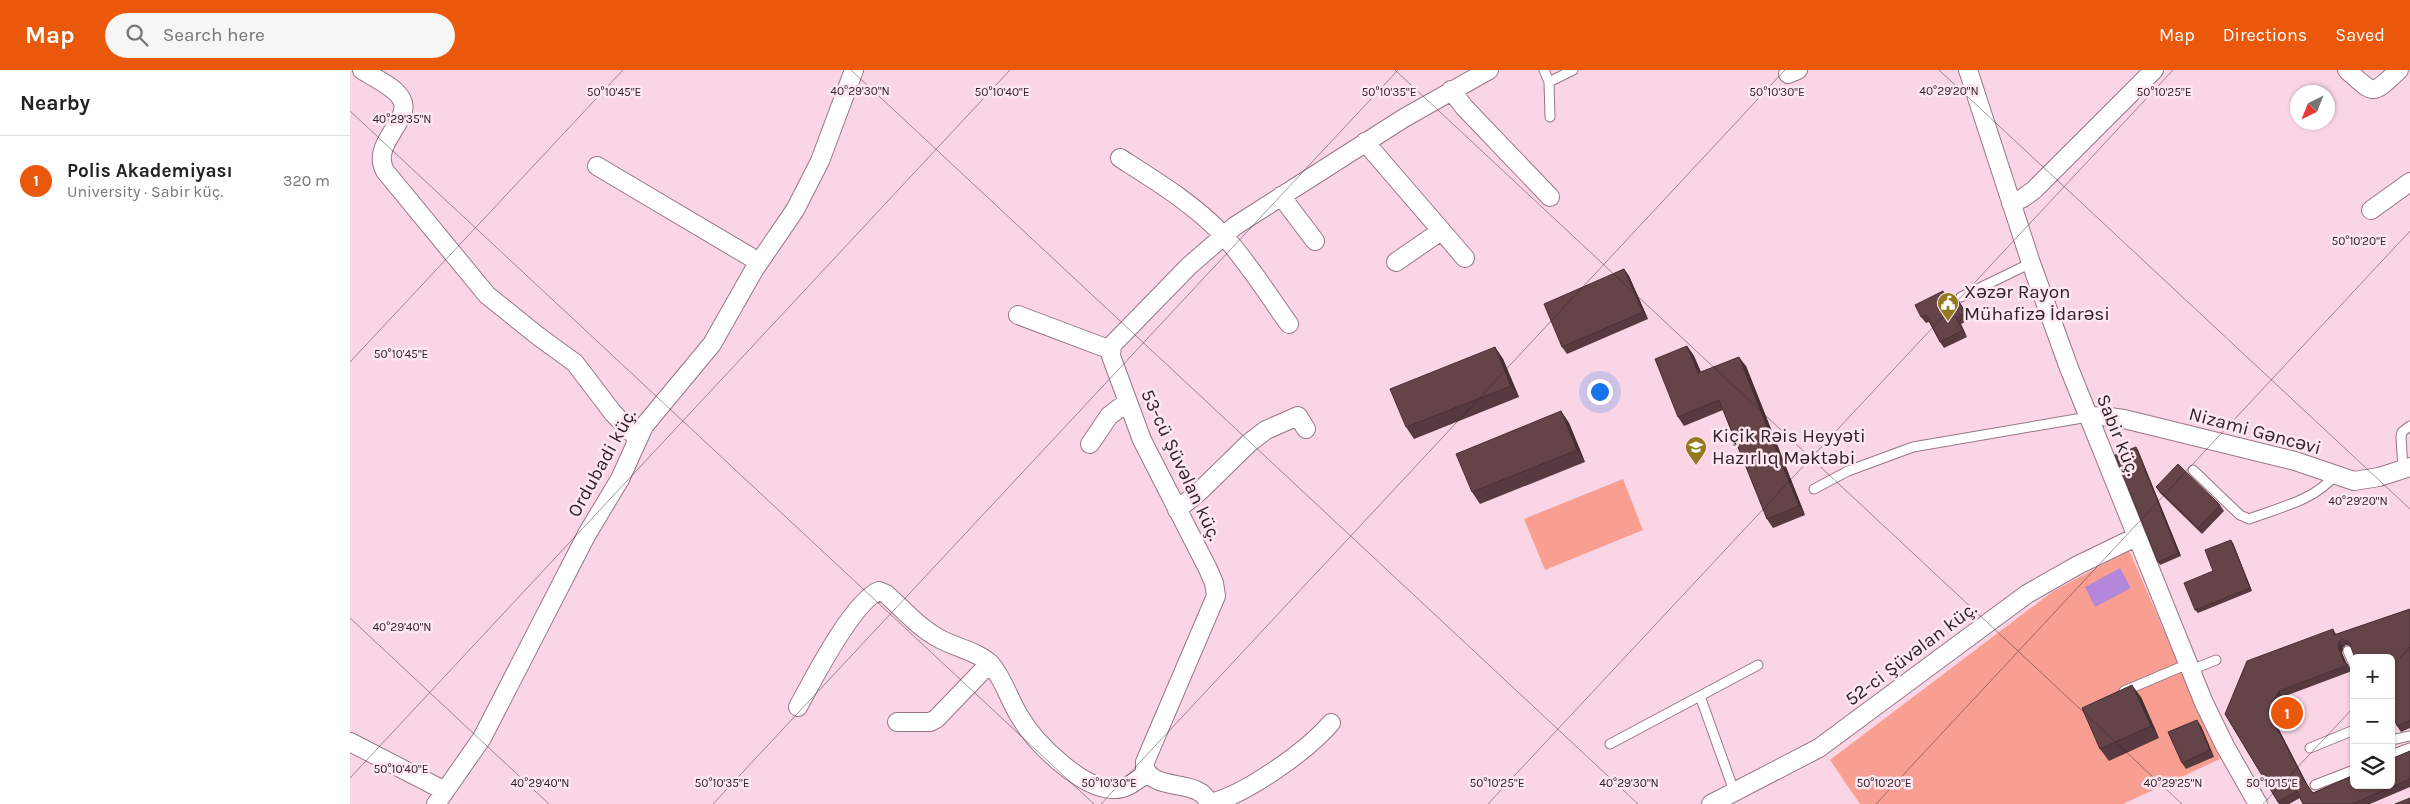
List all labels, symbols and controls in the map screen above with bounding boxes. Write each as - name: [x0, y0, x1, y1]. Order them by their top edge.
- search box: [105, 13, 455, 58]
- text: Map: [25, 21, 75, 49]
- icon: search: [123, 21, 151, 49]
- text: Search here: [163, 24, 265, 46]
- text: Map: [2159, 24, 2195, 46]
- text: Directions: [2223, 24, 2307, 46]
- text: Saved: [2335, 24, 2385, 46]
- text: 40°29'30"N: [830, 84, 890, 98]
- text: 40°29'20"N: [1919, 84, 1979, 98]
- text: 50°10'45"E: [587, 85, 641, 99]
- text: 50°10'40"E: [975, 85, 1029, 99]
- text: 50°10'35"E: [1362, 85, 1416, 99]
- text: 50°10'30"E: [1749, 85, 1805, 99]
- text: 50°10'25"E: [2137, 85, 2191, 99]
- north arrow: [2290, 85, 2335, 130]
- text: Nearby: [20, 91, 90, 115]
- text: 40°29'35"N: [372, 112, 432, 126]
- text: Polis Akademiyası: [67, 160, 233, 182]
- text: 1: [33, 171, 39, 190]
- text: 320 m: [283, 171, 330, 190]
- text: University · Sabir küç.: [67, 182, 223, 201]
- text: 50°10'20"E: [2331, 234, 2387, 248]
- place label: Xəzər Rayon Mühafizə İdarəsi: [1964, 281, 2110, 325]
- public building icon: Xəzər Rayon Mühafizə İdarəsi: [1936, 291, 1960, 322]
- text: 50°10'45"E: [374, 347, 428, 361]
- your location: [1587, 379, 1613, 405]
- street label: 53-cü Şüvəlan küç.: [1136, 386, 1226, 544]
- street label: Sabir küç.: [2092, 391, 2144, 479]
- street label: Nizami Gəncəvi: [2187, 403, 2323, 459]
- street label: Ordubadi küç.: [563, 405, 641, 521]
- place label: Kiçik Rəis Heyyəti Hazırlıq Məktəbi: [1712, 425, 1866, 469]
- school or university icon: Kiçik Rəis Heyyəti Hazırlıq Məktəbi: [1684, 435, 1708, 466]
- text: 40°29'20"N: [2328, 494, 2388, 508]
- street label: 52-ci Şüvəlan küç.: [1841, 597, 1981, 711]
- text: 40°29'40"N: [372, 620, 432, 634]
- map controls: [2350, 654, 2395, 789]
- button: +: [2350, 654, 2395, 699]
- pin: 1: [2271, 694, 2303, 732]
- button: −: [2350, 699, 2395, 744]
- button: layers: [2350, 744, 2395, 789]
- text: 50°10'40"E: [374, 762, 428, 776]
- text: 40°29'40"N: [510, 776, 570, 790]
- text: 50°10'35"E: [695, 776, 749, 790]
- text: 50°10'30"E: [1081, 776, 1137, 790]
- text: 50°10'25"E: [1470, 776, 1524, 790]
- text: 40°29'30"N: [1599, 776, 1659, 790]
- text: 50°10'20"E: [1856, 776, 1912, 790]
- text: 40°29'25"N: [2143, 776, 2203, 790]
- text: 50°10'15"E: [2246, 776, 2298, 790]

